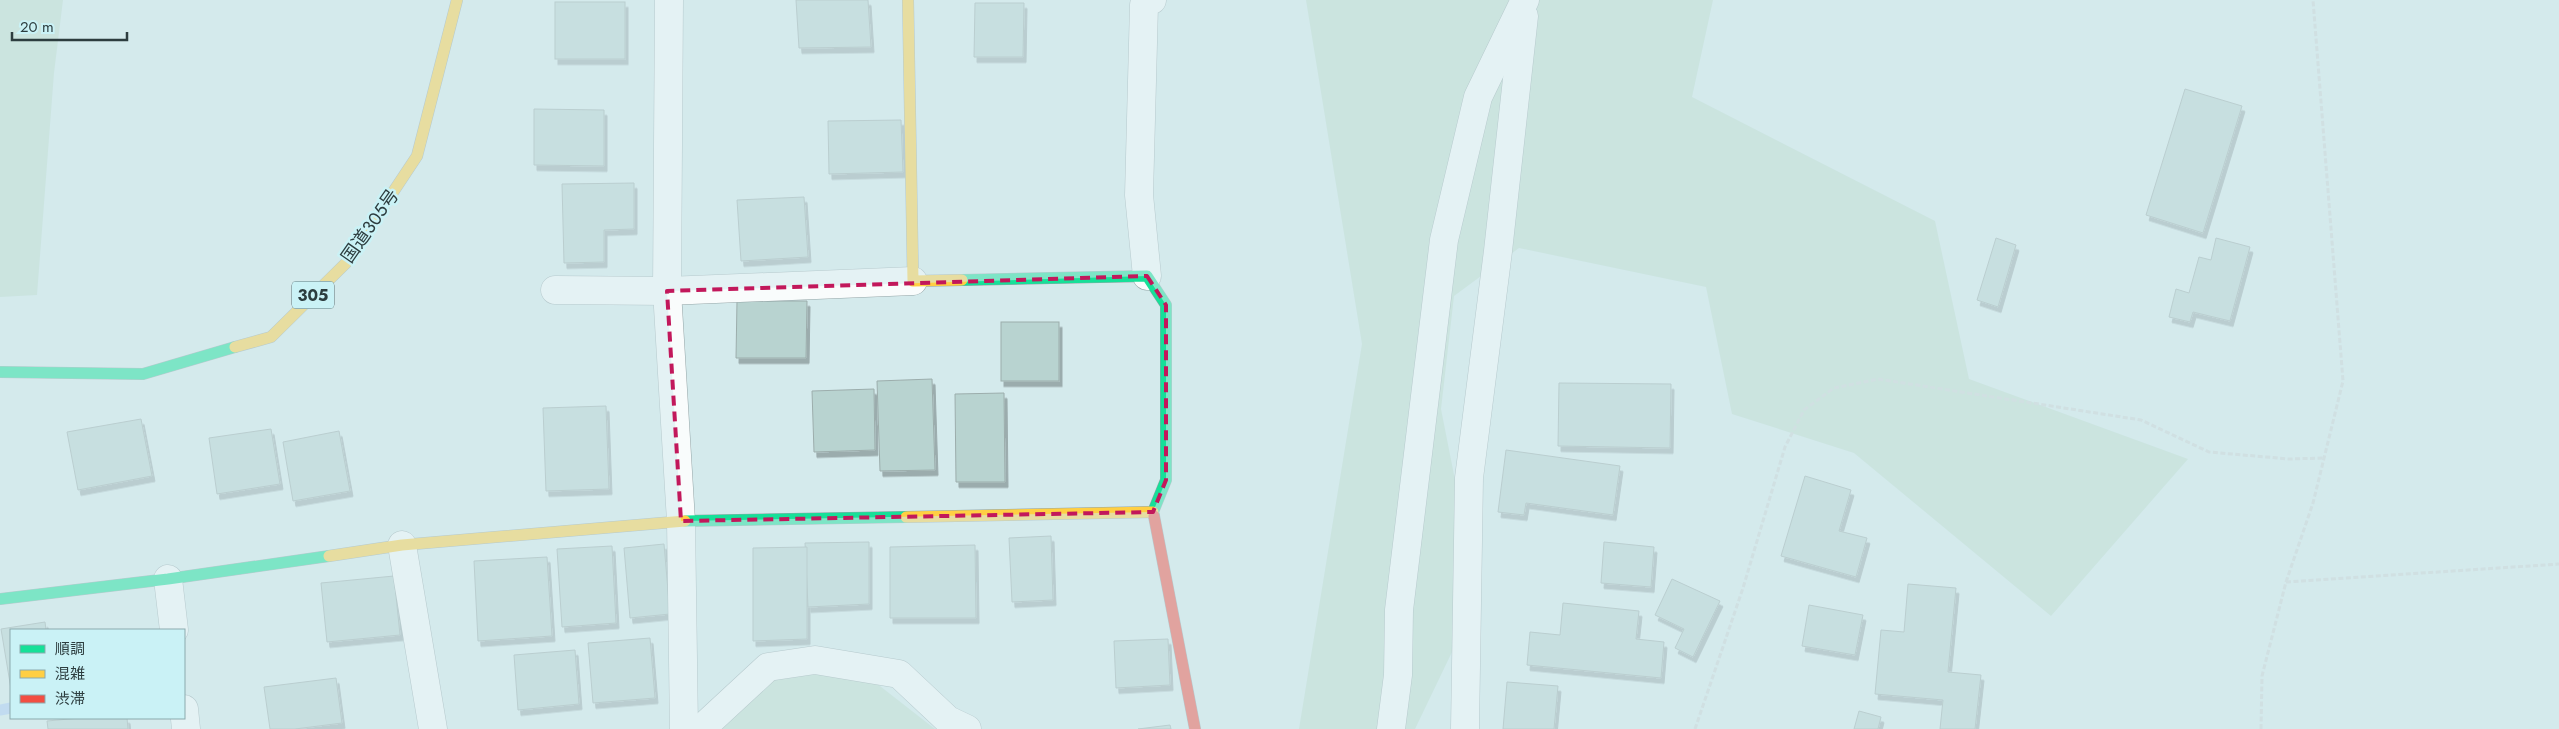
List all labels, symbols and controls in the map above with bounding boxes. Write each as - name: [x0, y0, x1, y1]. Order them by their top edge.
- scale bar: [12, 10, 128, 42]
- text: 20 m: [20, 16, 54, 38]
- street label: 国道305号: [335, 184, 405, 268]
- road number: 305: [292, 282, 334, 308]
- legend: [10, 629, 185, 719]
- text: 順調: [55, 638, 85, 660]
- text: 混雑: [55, 663, 85, 685]
- text: 渋滞: [55, 688, 85, 710]

